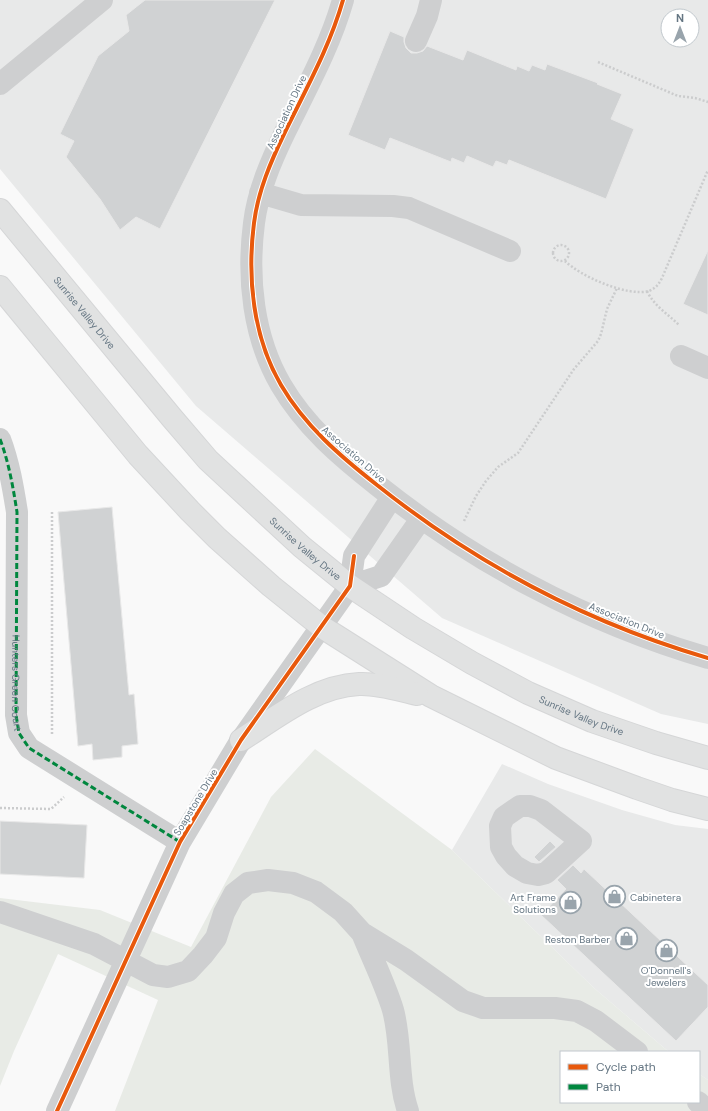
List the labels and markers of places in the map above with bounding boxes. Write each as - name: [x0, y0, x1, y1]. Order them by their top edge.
- shop icon: Cabinetera: [602, 884, 628, 910]
- shop icon: Art Frame Solutions: [558, 890, 584, 916]
- place label: Art Frame Solutions: [510, 891, 556, 916]
- place label: Cabinetera: [630, 891, 681, 904]
- shop icon: Reston Barber: [613, 926, 639, 952]
- place label: Reston Barber: [545, 933, 610, 946]
- shop icon: O'Donnell's Jewelers: [653, 937, 679, 963]
- place label: O'Donnell's Jewelers: [641, 964, 691, 989]

